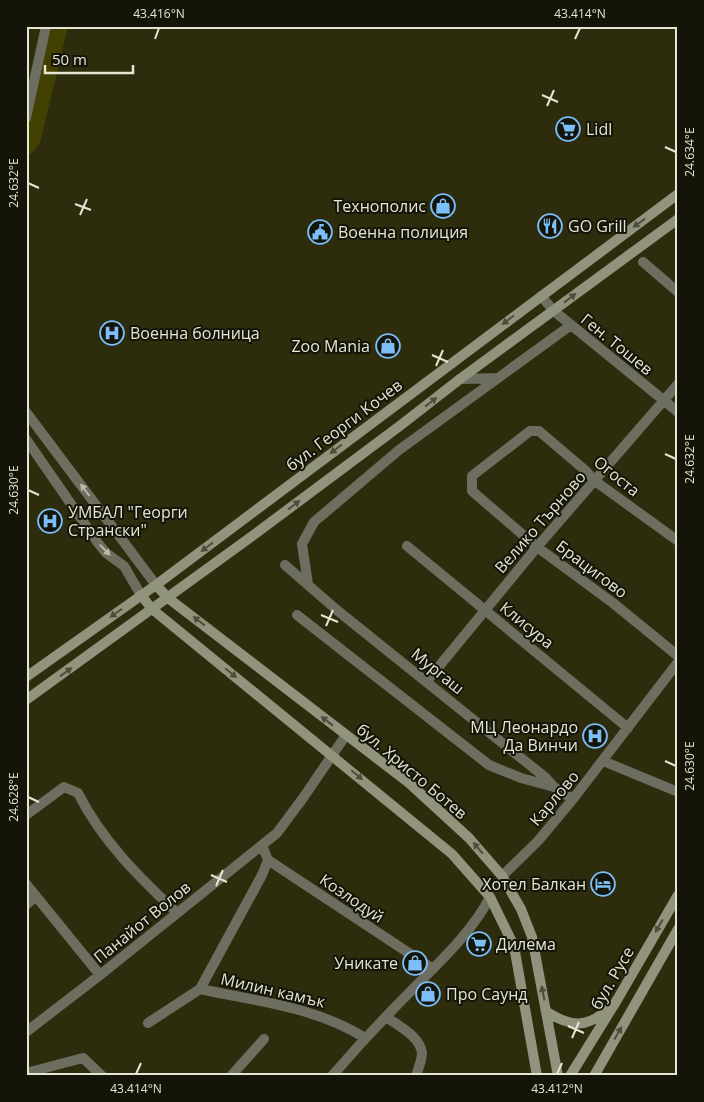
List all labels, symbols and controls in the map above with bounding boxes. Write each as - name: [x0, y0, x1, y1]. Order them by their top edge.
- text: 43.416°N: [133, 5, 185, 22]
- text: 43.414°N: [554, 5, 606, 22]
- scale bar: [45, 42, 132, 74]
- text: 50 m: [52, 49, 87, 69]
- supermarket icon: Lidl: [555, 116, 581, 142]
- place label: Lidl: [586, 118, 612, 140]
- text: 24.634°E: [681, 127, 698, 177]
- text: 24.632°E: [5, 158, 22, 208]
- shop icon: Технополис: [430, 193, 456, 219]
- place label: Технополис: [334, 195, 426, 217]
- restaurant icon: GO Grill: [537, 213, 563, 239]
- place label: GO Grill: [568, 215, 627, 237]
- one-way arrow: [632, 218, 646, 228]
- public building icon: Военна полиция: [307, 219, 333, 245]
- place label: Военна полиция: [338, 221, 468, 243]
- one-way arrow: [563, 293, 576, 304]
- street label: Ген. Тошев: [576, 308, 658, 380]
- one-way arrow: [501, 315, 515, 325]
- hospital icon: Военна болница: [99, 320, 125, 346]
- place label: Военна болница: [130, 322, 260, 344]
- shop icon: Zoo Mania: [375, 333, 401, 359]
- place label: Zoo Mania: [291, 335, 370, 357]
- street label: бул. Георги Кочев: [281, 374, 407, 476]
- one-way arrow: [424, 397, 437, 408]
- text: 24.632°E: [681, 434, 698, 484]
- one-way arrow: [329, 444, 343, 454]
- street label: Огоста: [589, 451, 645, 501]
- text: 24.630°E: [5, 465, 22, 515]
- street label: Велико Търново: [489, 466, 591, 578]
- one-way arrow: [79, 484, 90, 497]
- one-way arrow: [287, 499, 300, 510]
- place label: УМБАЛ "Георги Странски": [68, 501, 188, 541]
- hospital icon: УМБАЛ "Георги Странски": [37, 508, 63, 534]
- street label: Брацигово: [552, 535, 632, 603]
- one-way arrow: [201, 541, 214, 552]
- one-way arrow: [99, 544, 111, 556]
- street label: Клисура: [495, 596, 559, 654]
- one-way arrow: [109, 608, 123, 618]
- one-way arrow: [192, 616, 205, 627]
- street label: Мургаш: [407, 643, 469, 699]
- one-way arrow: [59, 667, 73, 677]
- one-way arrow: [224, 667, 237, 678]
- one-way arrow: [320, 716, 334, 726]
- place label: МЦ Леонардо Да Винчи: [470, 716, 578, 756]
- street label: бул. Христо Ботев: [352, 718, 472, 824]
- hospital icon: МЦ Леонардо Да Винчи: [582, 723, 608, 749]
- text: 24.630°E: [681, 741, 698, 791]
- street label: Карлово: [524, 766, 584, 830]
- one-way arrow: [350, 770, 363, 781]
- text: 24.628°E: [5, 772, 22, 822]
- one-way arrow: [473, 842, 484, 854]
- street label: Козлодуй: [315, 868, 389, 928]
- hotel icon: Хотел Балкан: [590, 871, 616, 897]
- place label: Хотел Балкан: [482, 873, 586, 895]
- street label: Панайот Волов: [89, 876, 195, 968]
- one-way arrow: [655, 920, 664, 933]
- supermarket icon: Дилема: [466, 931, 492, 957]
- place label: Дилема: [496, 933, 556, 955]
- street label: бул. Русе: [585, 942, 639, 1014]
- shop icon: Уникате: [402, 950, 428, 976]
- place label: Уникате: [334, 952, 398, 974]
- street label: Милин камък: [219, 967, 328, 1013]
- shop icon: Про Саунд: [415, 981, 441, 1007]
- place label: Про Саунд: [446, 983, 528, 1005]
- one-way arrow: [539, 986, 547, 1001]
- one-way arrow: [613, 1027, 622, 1040]
- text: 43.414°N: [110, 1080, 162, 1097]
- text: 43.412°N: [531, 1080, 583, 1097]

